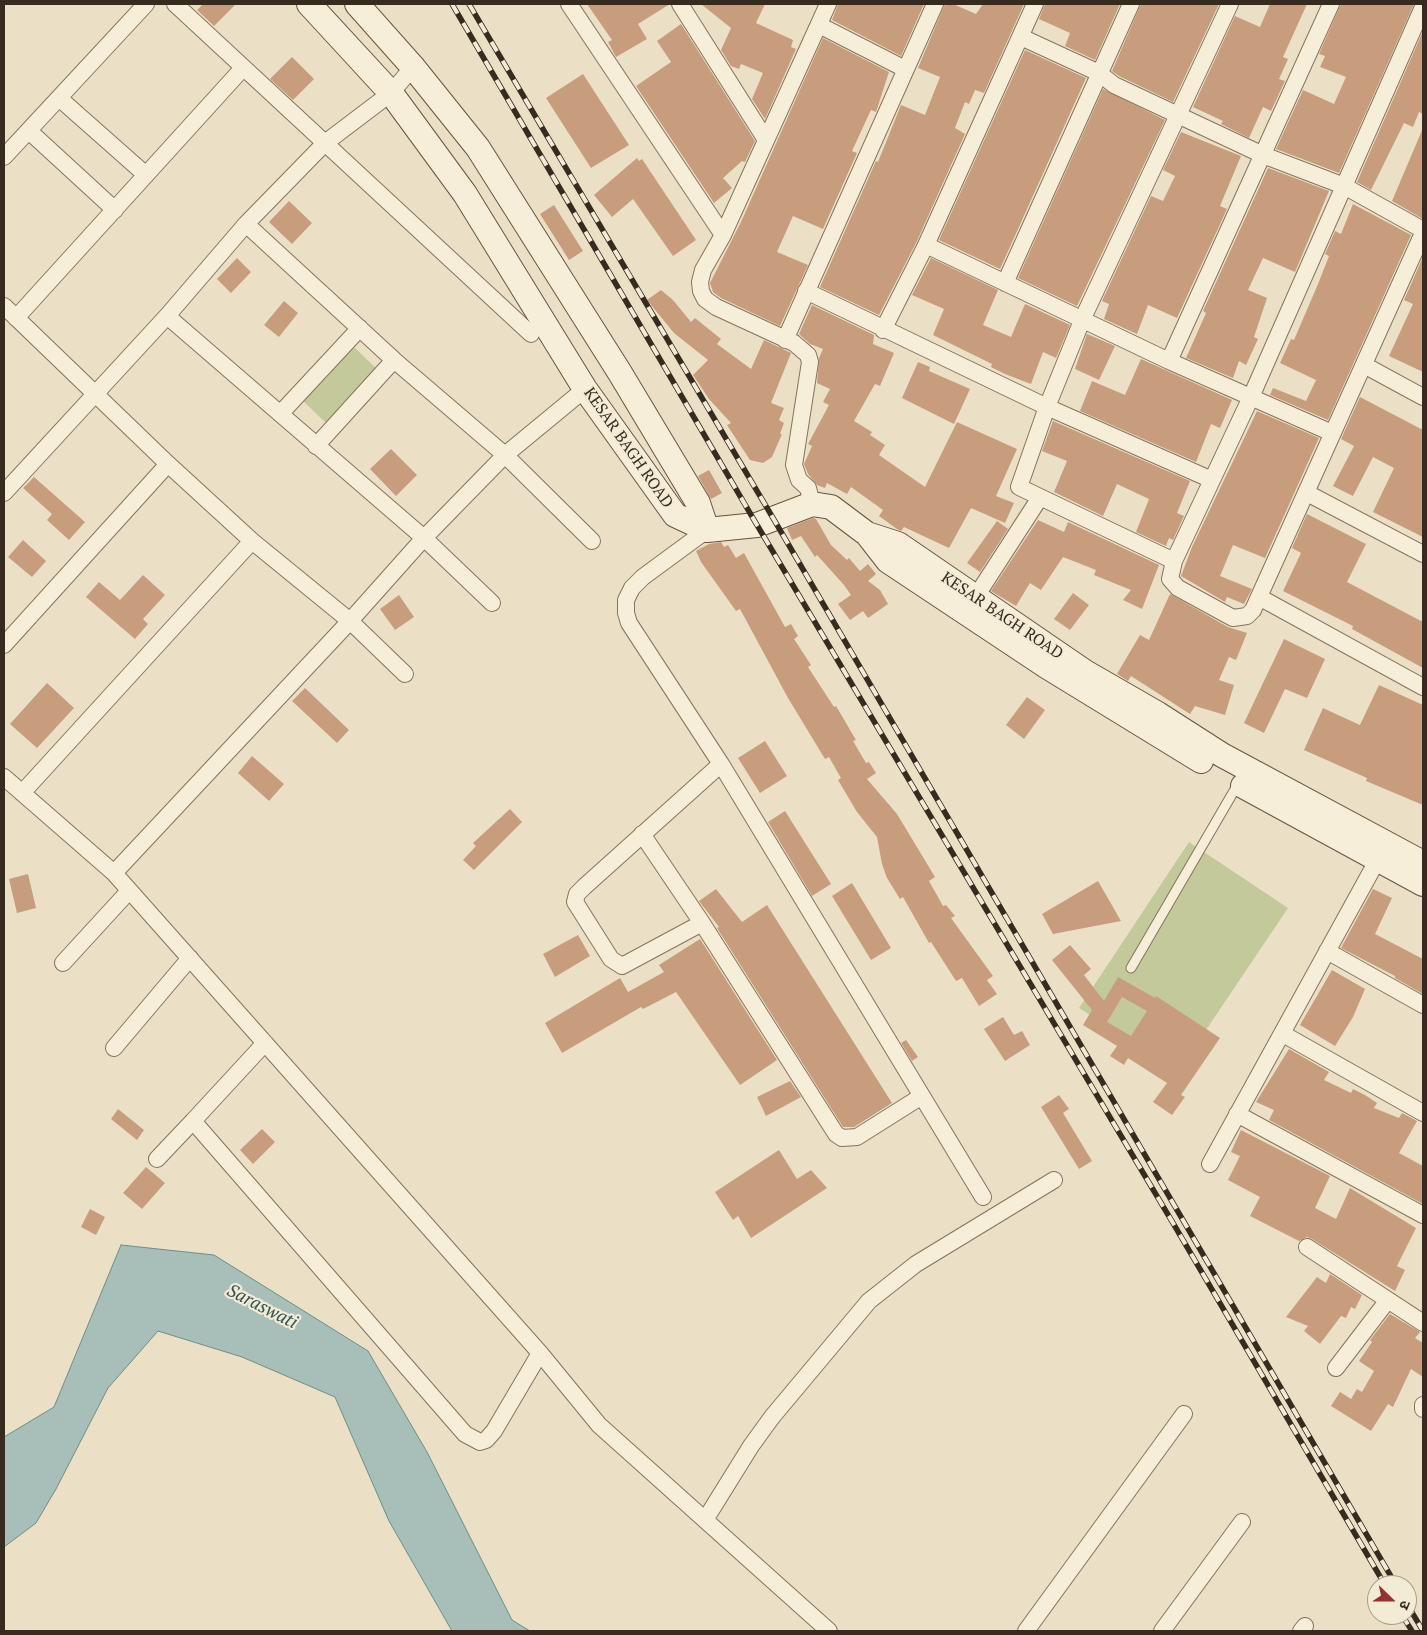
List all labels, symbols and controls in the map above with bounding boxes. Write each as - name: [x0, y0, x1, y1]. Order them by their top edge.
- street label: KESAR BAGH ROAD: [579, 384, 677, 512]
- street label: KESAR BAGH ROAD: [938, 568, 1066, 664]
- water label: Saraswati: [223, 1280, 301, 1334]
- north arrow: [1367, 1575, 1417, 1625]
- text: उ: [1395, 1598, 1416, 1613]

